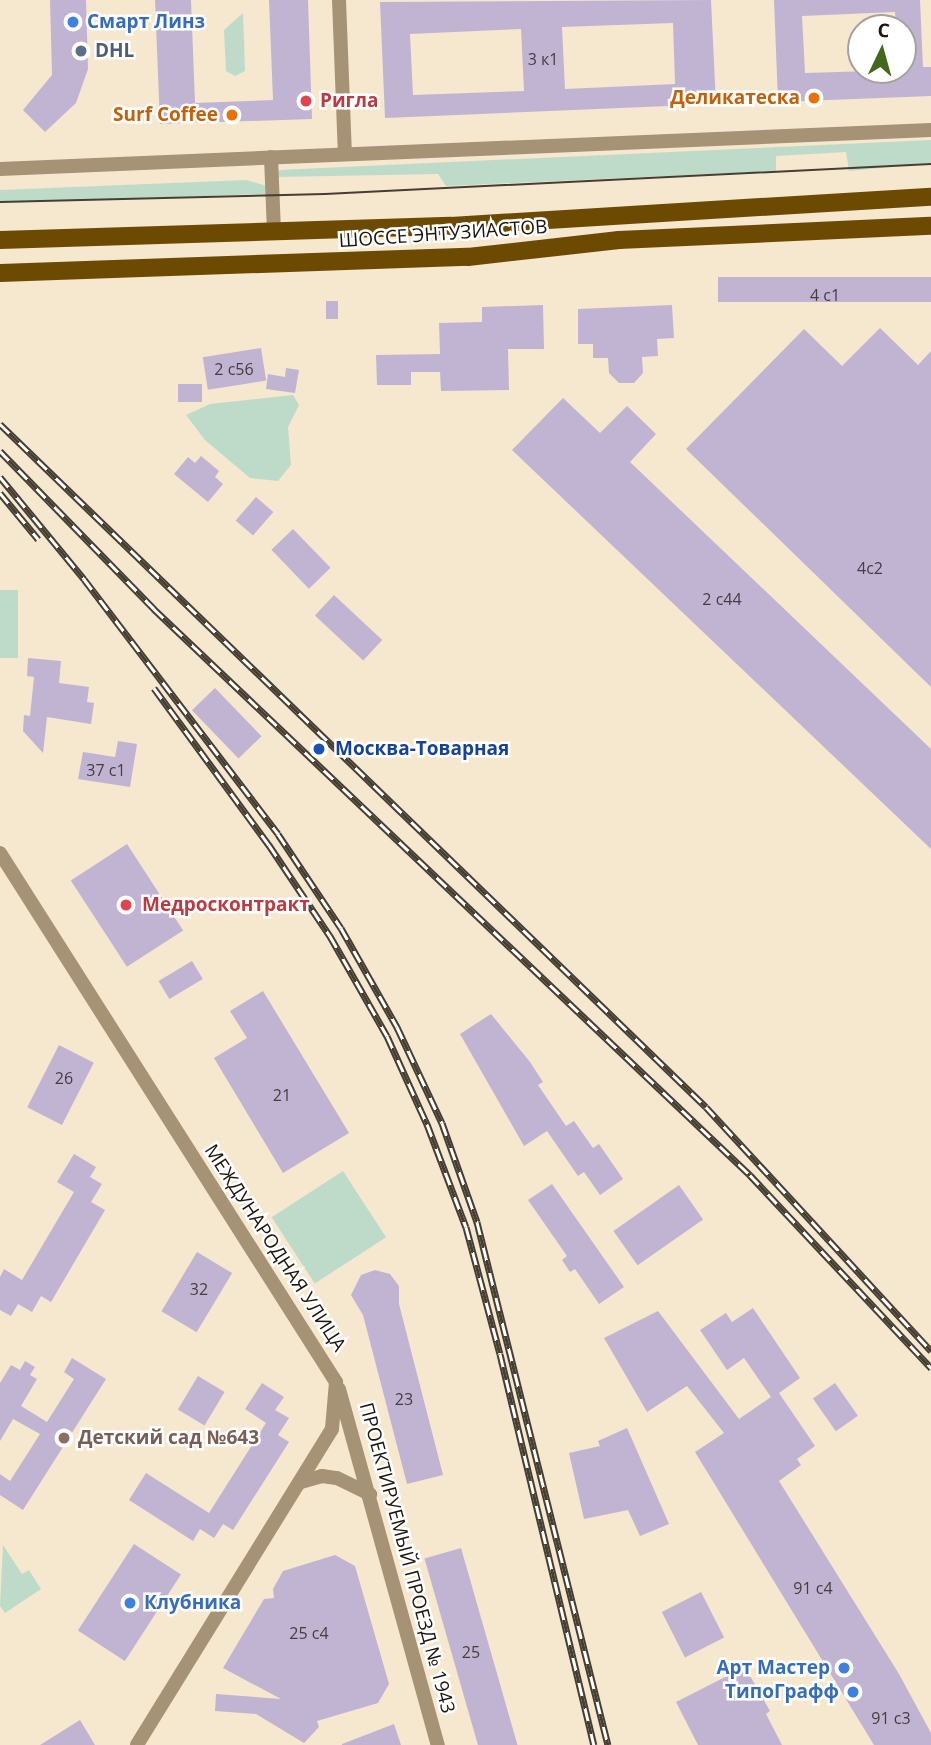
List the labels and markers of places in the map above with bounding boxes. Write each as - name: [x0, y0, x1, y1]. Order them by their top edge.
- place label: Смарт Линз: [87, 11, 205, 33]
- marker: Смарт Линз: [65, 14, 81, 30]
- place label: DHL: [95, 40, 134, 62]
- marker: DHL: [73, 43, 89, 59]
- place label: Деликатеска: [670, 87, 800, 109]
- place label: Ригла: [320, 90, 378, 112]
- marker: Деликатеска: [806, 90, 822, 106]
- marker: Ригла: [298, 93, 314, 109]
- place label: Surf Coffee: [113, 104, 218, 126]
- marker: Surf Coffee: [224, 107, 240, 123]
- place label: Москва-Товарная: [335, 738, 509, 760]
- marker: Москва-Товарная: [309, 739, 329, 759]
- place label: Медросконтракт: [142, 894, 310, 916]
- marker: Медросконтракт: [116, 895, 136, 915]
- place label: Детский сад №643: [78, 1427, 259, 1449]
- marker: Детский сад №643: [56, 1430, 72, 1446]
- place label: Клубника: [144, 1592, 241, 1614]
- marker: Клубника: [122, 1595, 138, 1611]
- place label: Арт Мастер: [717, 1657, 830, 1679]
- marker: Арт Мастер: [836, 1660, 852, 1676]
- place label: ТипоГрафф: [725, 1681, 839, 1703]
- marker: ТипоГрафф: [845, 1684, 861, 1700]

